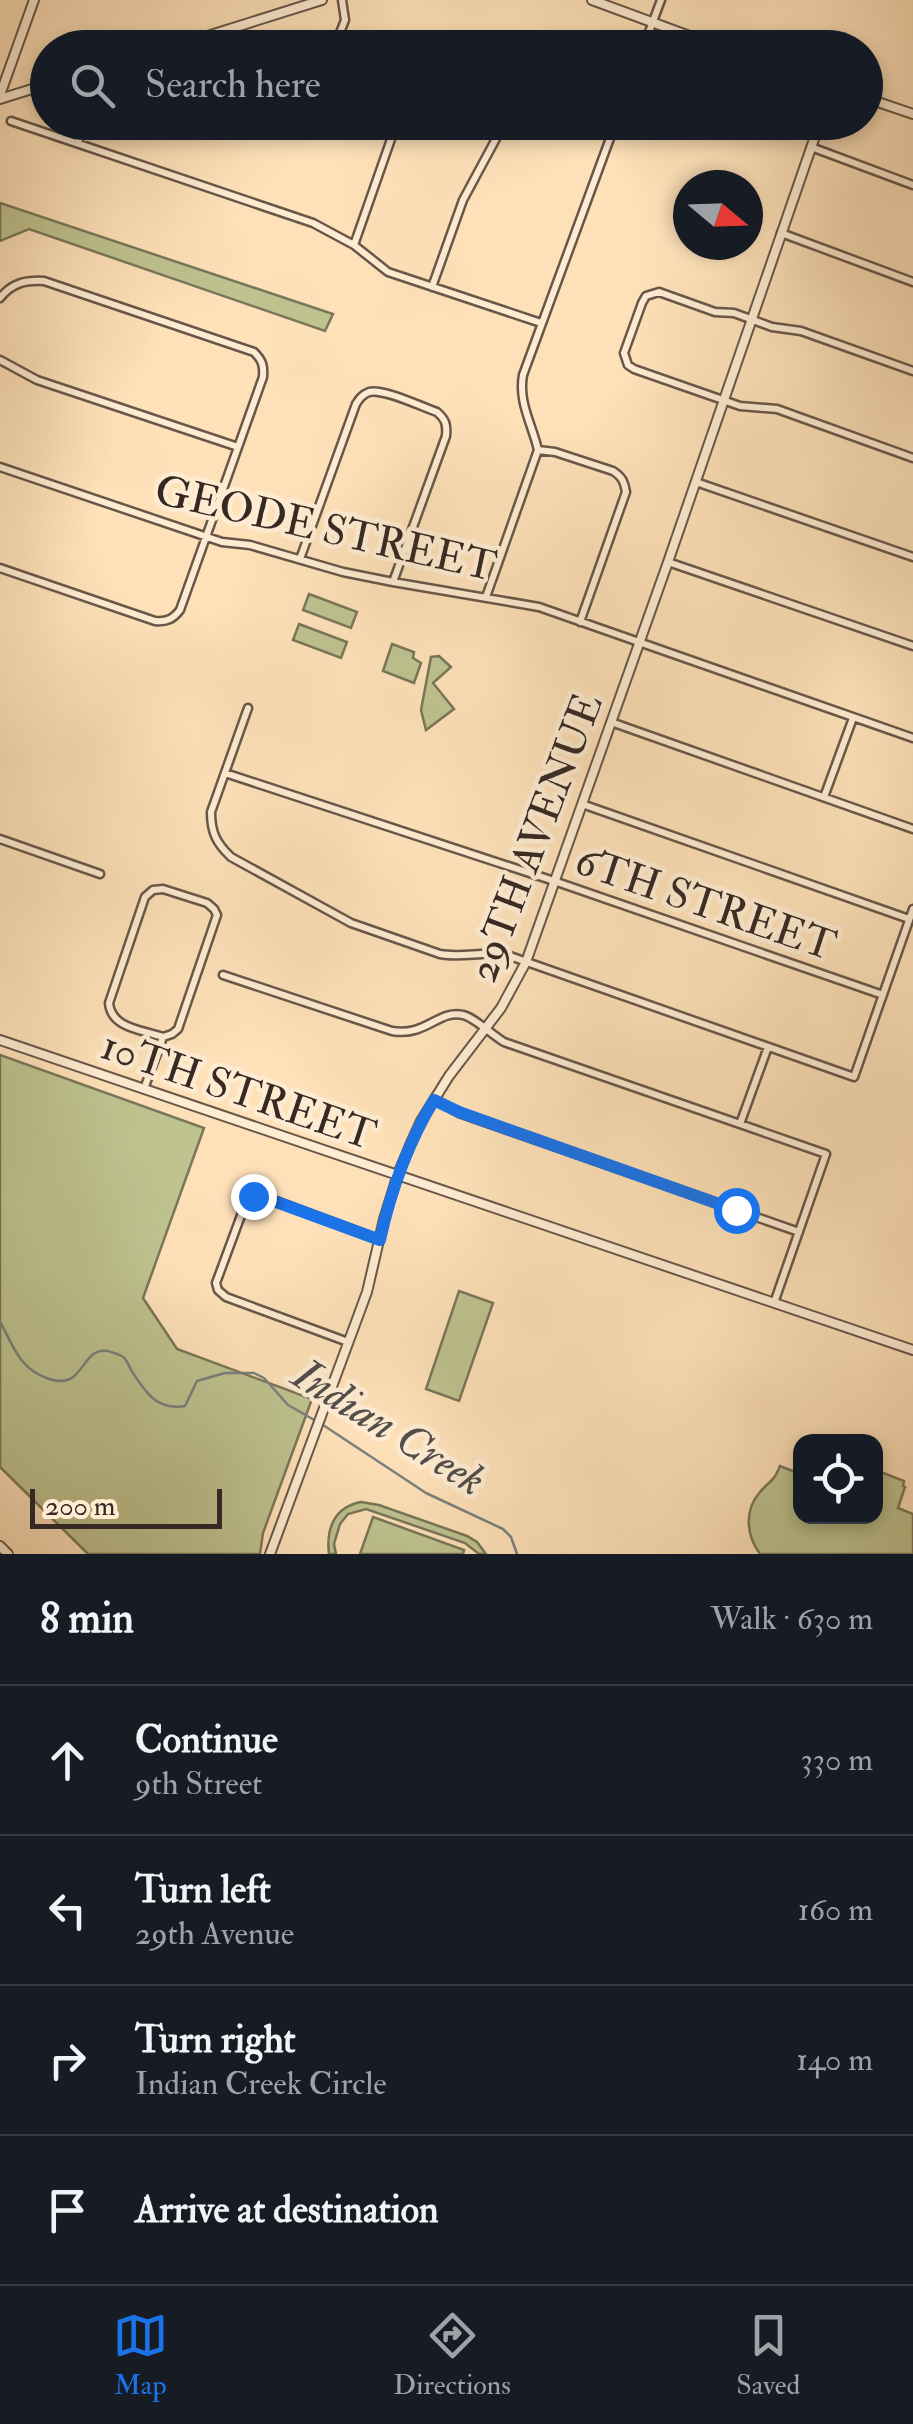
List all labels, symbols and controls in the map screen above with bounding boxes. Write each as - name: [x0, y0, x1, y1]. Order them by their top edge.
- search box: [30, 30, 883, 140]
- icon: search: [65, 58, 120, 113]
- text: Search here: [145, 61, 321, 109]
- north arrow: [673, 170, 763, 260]
- street label: GEODE STREET: [150, 464, 501, 593]
- street label: 29TH AVENUE: [457, 686, 615, 989]
- street label: 6TH STREET: [568, 835, 842, 973]
- street label: 10TH STREET: [94, 1020, 383, 1162]
- route end: [231, 1174, 277, 1220]
- route start: [714, 1188, 760, 1234]
- water label: Indian Creek: [281, 1345, 496, 1509]
- map controls: [793, 1434, 883, 1524]
- button: locate: [793, 1434, 883, 1524]
- scale bar: [30, 1484, 222, 1528]
- text: 200 m: [45, 1489, 116, 1524]
- text: 8 min: [40, 1593, 134, 1645]
- text: Walk · 630 m: [710, 1599, 873, 1639]
- text: Continue: [135, 1716, 278, 1764]
- icon: ahead: [40, 1733, 95, 1788]
- text: 330 m: [800, 1740, 873, 1780]
- text: 9th Street: [135, 1764, 262, 1804]
- text: Turn left: [135, 1866, 271, 1914]
- icon: left: [40, 1883, 95, 1938]
- text: 160 m: [798, 1890, 873, 1930]
- text: 29th Avenue: [135, 1914, 294, 1954]
- text: Turn right: [135, 2016, 296, 2064]
- icon: right: [40, 2033, 95, 2088]
- text: 140 m: [796, 2040, 873, 2080]
- text: Indian Creek Circle: [135, 2064, 387, 2104]
- icon: arrive: [40, 2183, 95, 2238]
- text: Arrive at destination: [135, 2186, 439, 2234]
- tab: Map: [113, 2308, 168, 2403]
- tab: Directions: [393, 2308, 511, 2403]
- tab: Saved: [736, 2308, 800, 2403]

